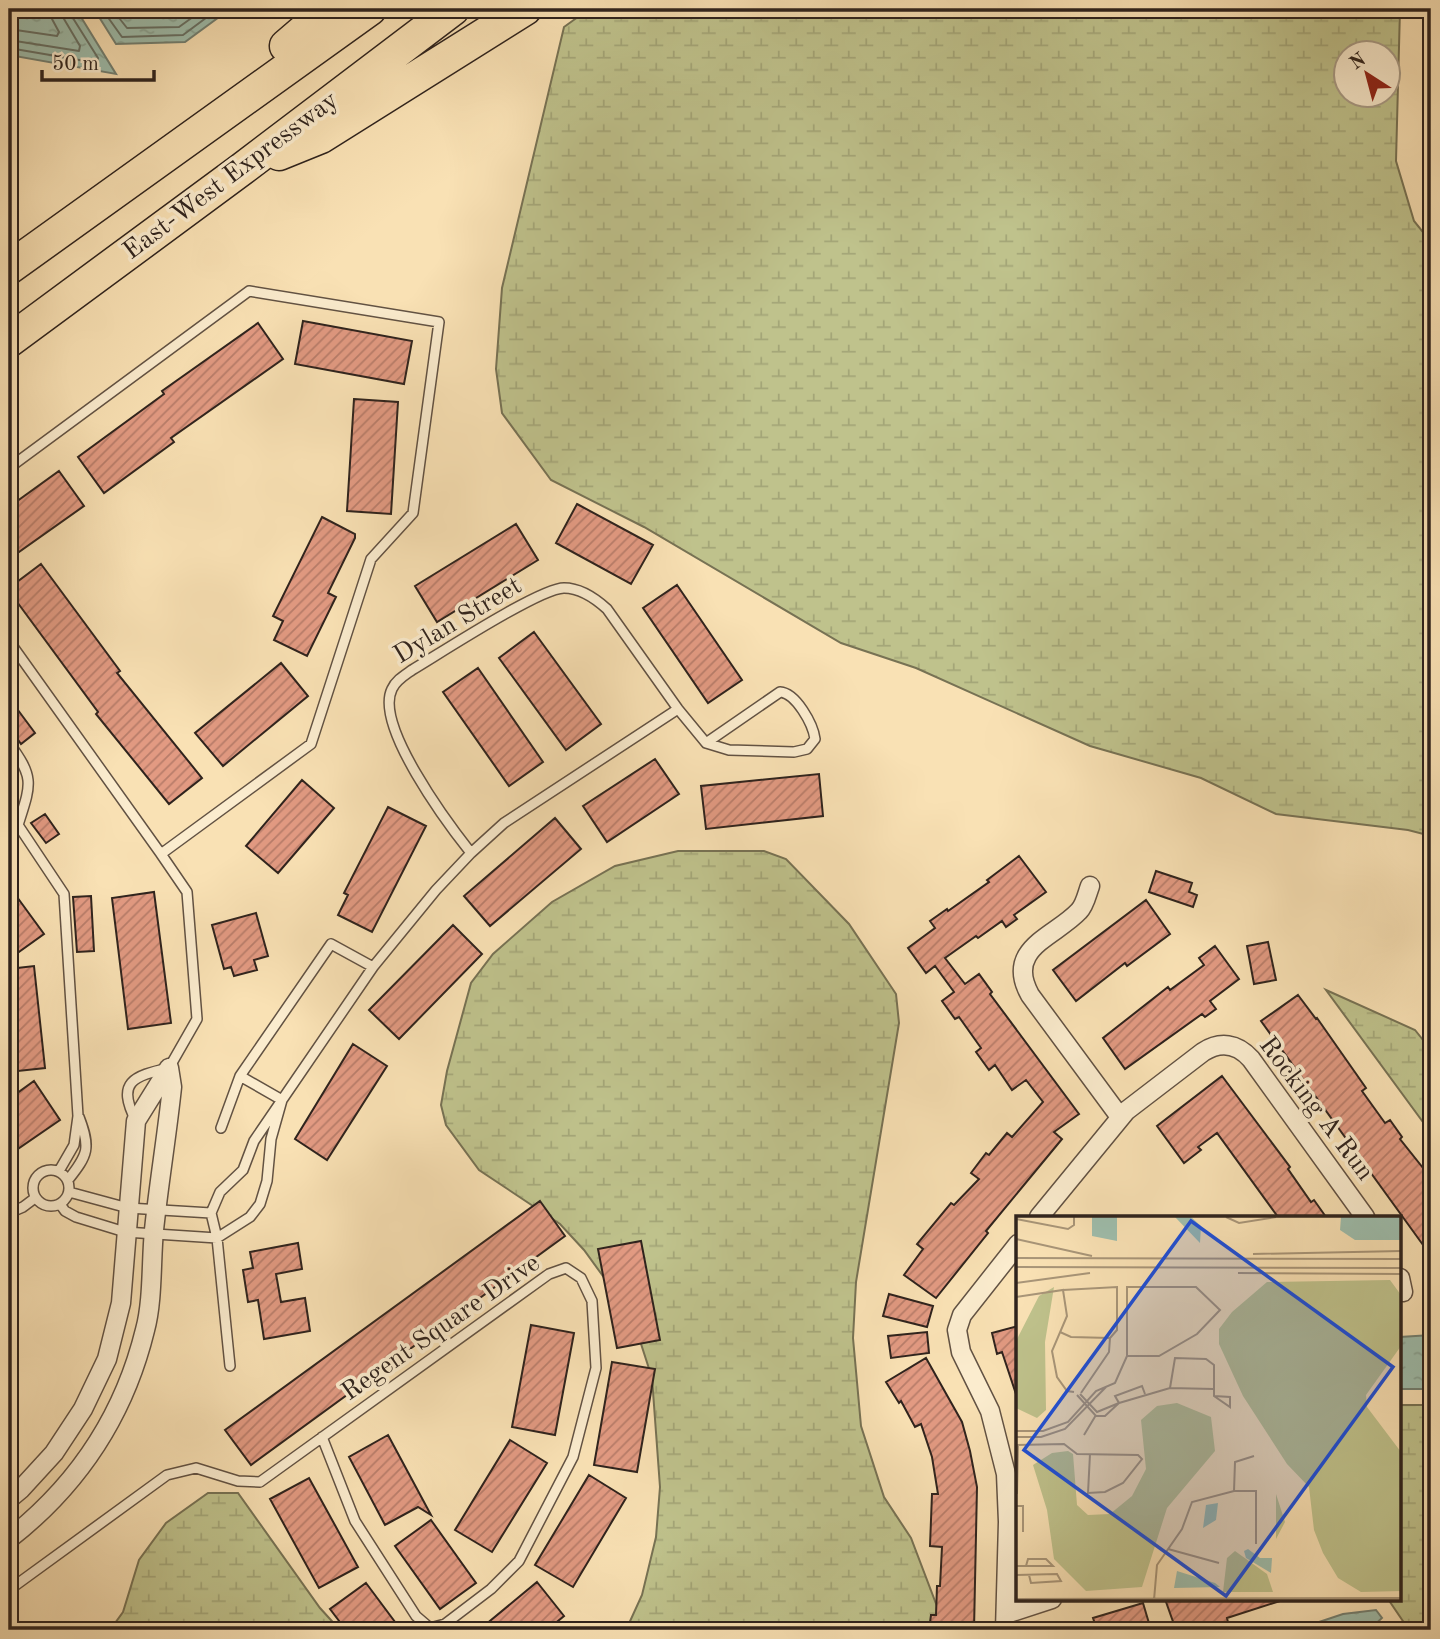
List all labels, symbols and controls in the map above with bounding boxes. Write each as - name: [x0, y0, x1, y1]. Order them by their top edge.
- scale bar: [42, 38, 154, 82]
- north arrow: [1332, 38, 1402, 108]
- text: N: [1347, 50, 1370, 74]
- text: 50 m: [52, 54, 99, 75]
- street label: East-West Expressway: [119, 87, 343, 265]
- street label: Dylan Street: [390, 573, 526, 669]
- street label: Rocking A Run: [1254, 1032, 1378, 1186]
- inset map: [1016, 1216, 1402, 1600]
- street label: Regent Square Drive: [337, 1250, 545, 1406]

